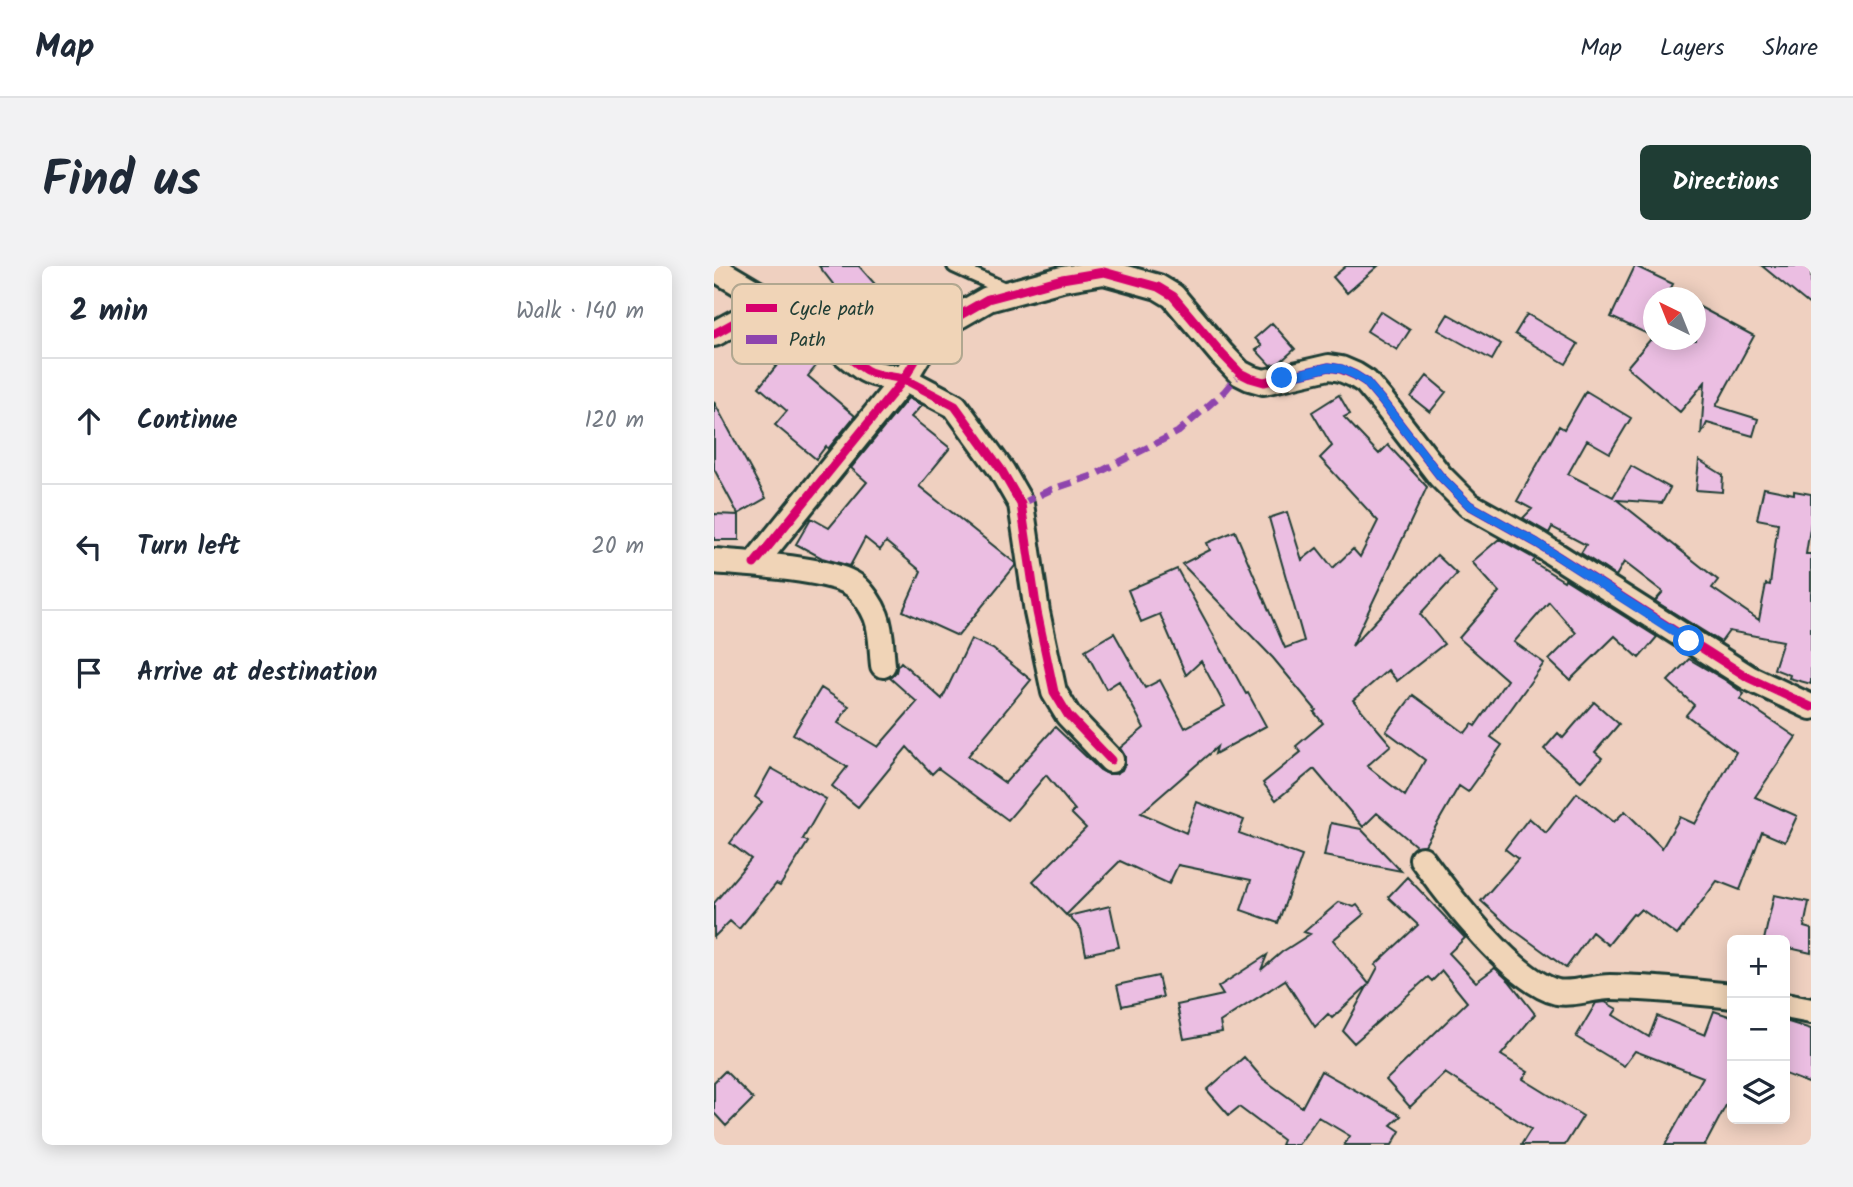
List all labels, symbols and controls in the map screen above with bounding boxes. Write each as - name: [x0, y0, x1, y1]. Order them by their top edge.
- text: Map: [35, 22, 95, 75]
- text: Map: [1580, 29, 1622, 68]
- text: Layers: [1660, 29, 1724, 68]
- text: Share: [1762, 29, 1818, 68]
- text: Find us: [42, 143, 200, 221]
- button: Directions: [1640, 145, 1811, 220]
- legend: [732, 284, 962, 364]
- north arrow: [1643, 287, 1706, 350]
- text: 2 min: [70, 288, 148, 336]
- text: Walk · 140 m: [516, 294, 644, 330]
- text: Cycle path: [789, 295, 874, 325]
- text: Path: [789, 326, 826, 356]
- route end: [1266, 362, 1297, 393]
- text: Continue: [137, 400, 238, 442]
- icon: ahead: [70, 402, 108, 440]
- text: 120 m: [584, 403, 644, 439]
- text: Turn left: [137, 526, 240, 568]
- icon: left: [70, 528, 108, 566]
- text: 20 m: [592, 529, 644, 565]
- route start: [1673, 625, 1704, 656]
- text: Arrive at destination: [137, 652, 377, 694]
- icon: arrive: [70, 654, 108, 692]
- map controls: [1727, 935, 1790, 1124]
- button: +: [1727, 935, 1790, 998]
- button: −: [1727, 998, 1790, 1061]
- button: layers: [1727, 1061, 1790, 1124]

